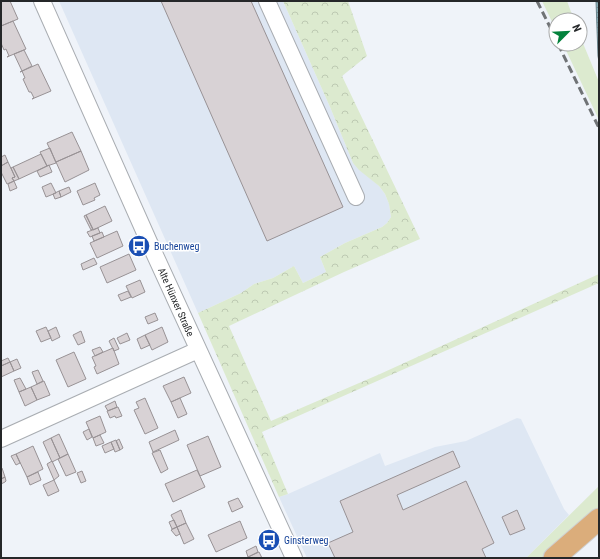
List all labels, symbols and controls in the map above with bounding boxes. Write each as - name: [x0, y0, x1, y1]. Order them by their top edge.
- north arrow: [548, 12, 588, 52]
- text: N: [569, 22, 584, 34]
- bus stop icon: Buchenweg: [126, 233, 152, 259]
- place label: Buchenweg: [154, 241, 199, 252]
- street label: Alte Hünxer Straße: [156, 266, 196, 338]
- bus stop icon: Ginsterweg: [256, 527, 282, 553]
- place label: Ginsterweg: [284, 535, 329, 546]

